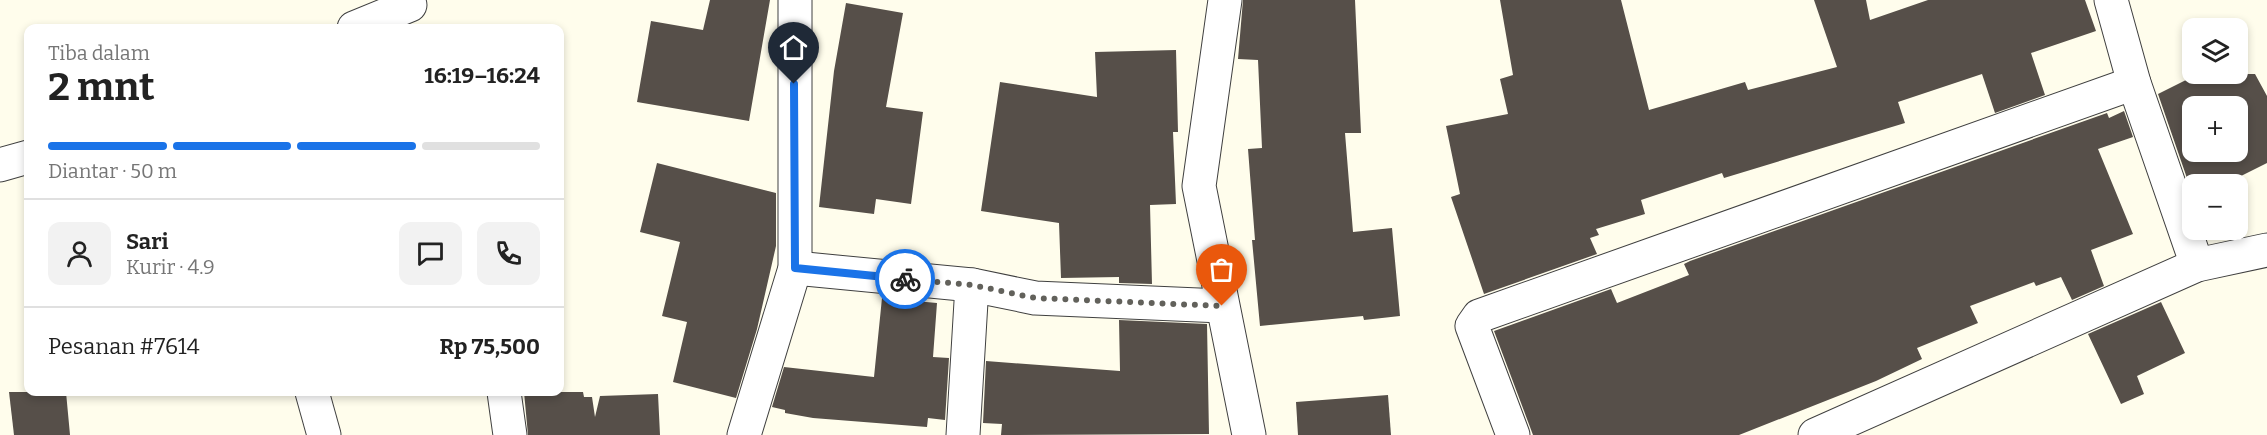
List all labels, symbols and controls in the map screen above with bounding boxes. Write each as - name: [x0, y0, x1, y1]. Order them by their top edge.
- map controls: [2182, 18, 2248, 240]
- button: layers: [2182, 18, 2248, 84]
- pin: [768, 22, 819, 84]
- icon: home: [777, 31, 810, 64]
- text: Tiba dalam: [48, 41, 150, 65]
- text: 16:19–16:24: [424, 62, 540, 89]
- text: 2 mnt: [48, 64, 155, 110]
- button: +: [2182, 96, 2248, 162]
- text: Diantar · 50 m: [48, 159, 177, 183]
- button: −: [2182, 174, 2248, 240]
- button: person: [48, 222, 111, 285]
- button: chat: [399, 222, 462, 285]
- button: phone: [477, 222, 540, 285]
- text: Sari: [126, 228, 168, 255]
- pin: [1196, 244, 1247, 306]
- courier: [875, 249, 935, 309]
- icon: bag: [1205, 253, 1238, 286]
- text: Kurir · 4.9: [126, 255, 215, 279]
- icon: bike: [889, 263, 922, 296]
- text: Pesanan #7614: [48, 333, 200, 360]
- text: Rp 75,500: [440, 333, 540, 360]

